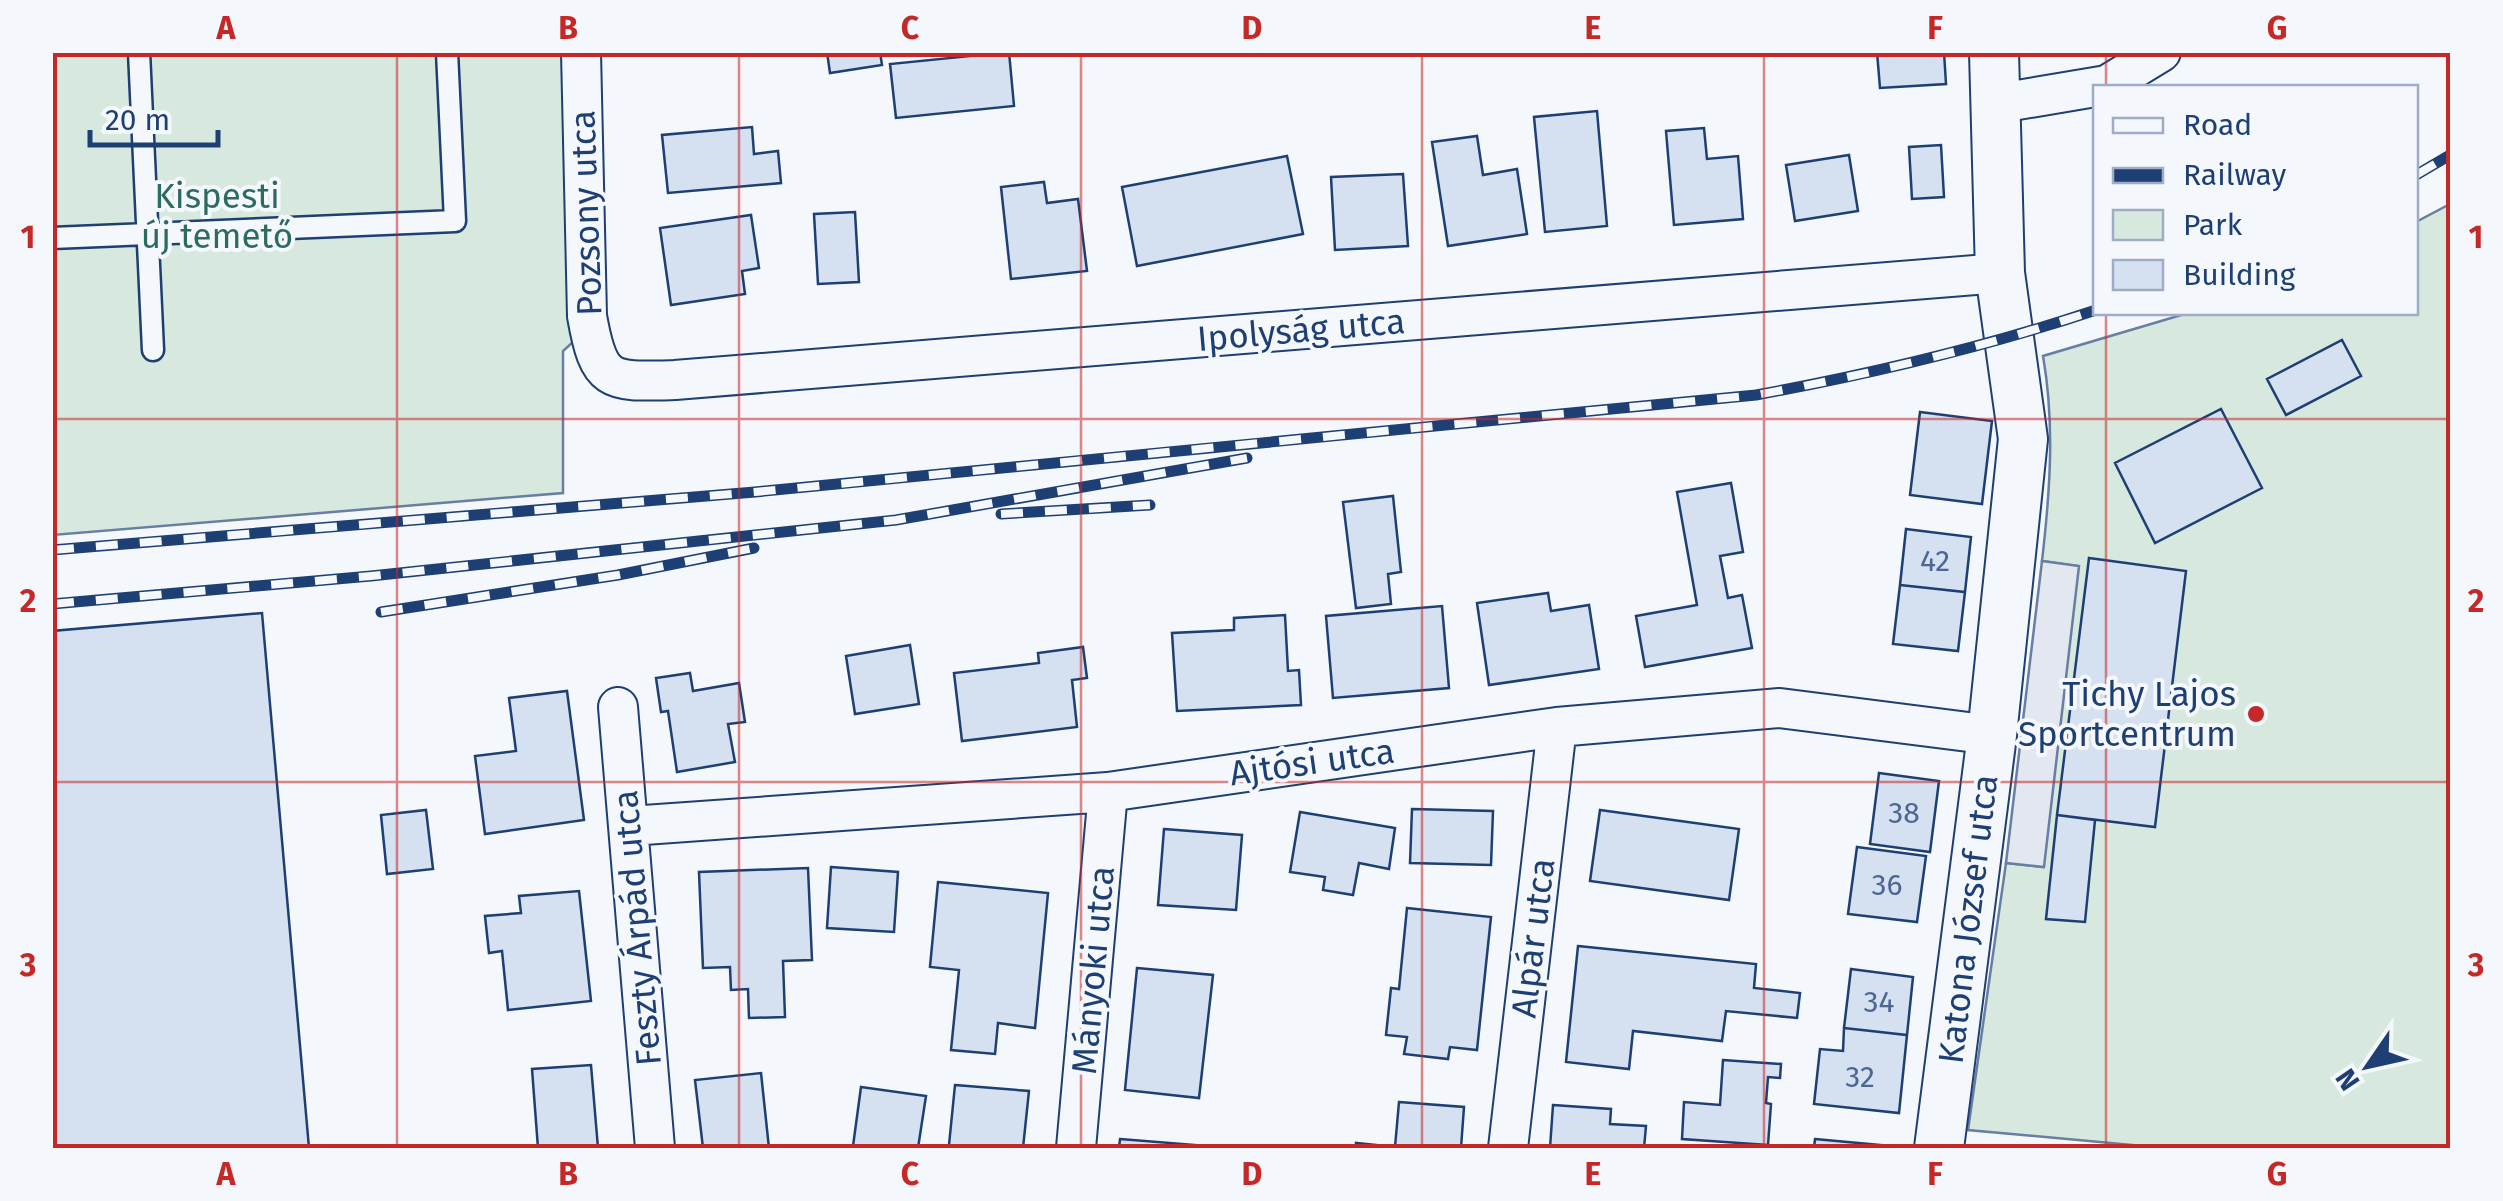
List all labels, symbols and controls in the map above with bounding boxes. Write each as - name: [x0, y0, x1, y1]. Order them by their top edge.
- text: A: [216, 9, 237, 47]
- text: B: [558, 9, 578, 47]
- text: C: [901, 9, 920, 47]
- text: D: [1242, 9, 1262, 47]
- text: E: [1585, 9, 1601, 47]
- text: F: [1927, 9, 1943, 47]
- text: G: [2267, 9, 2287, 47]
- scale bar: [90, 85, 218, 147]
- legend: [2093, 85, 2418, 315]
- text: 20 m: [105, 102, 170, 138]
- text: Road: [2183, 107, 2252, 143]
- street label: Pozsony utca: [561, 109, 611, 317]
- text: Railway: [2183, 157, 2286, 193]
- park label: Kispesti új temető: [141, 175, 293, 257]
- text: Park: [2183, 207, 2243, 243]
- text: 1: [21, 218, 35, 256]
- text: 1: [2469, 218, 2483, 256]
- text: Building: [2183, 257, 2296, 293]
- street label: Ipolyság utca: [1195, 300, 1407, 360]
- house number: 42: [1920, 543, 1950, 579]
- text: 2: [20, 582, 36, 620]
- text: 2: [2468, 582, 2484, 620]
- place label: Tichy Lajos Sportcentrum: [2018, 673, 2236, 755]
- marker: Tichy Lajos Sportcentrum: [2245, 703, 2267, 725]
- street label: Ajtósi utca: [1227, 730, 1397, 794]
- street label: Katona József utca: [1929, 772, 2007, 1066]
- street label: Feszty Árpád utca: [604, 788, 670, 1068]
- house number: 38: [1888, 795, 1920, 831]
- street label: Alpár utca: [1502, 856, 1564, 1020]
- street label: Mányoki utca: [1063, 864, 1123, 1076]
- house number: 36: [1872, 867, 1902, 903]
- text: 3: [19, 946, 36, 984]
- text: 3: [2467, 946, 2484, 984]
- house number: 34: [1864, 984, 1894, 1020]
- north arrow: [2318, 1016, 2418, 1116]
- house number: 32: [1845, 1059, 1875, 1095]
- text: N: [2329, 1063, 2367, 1097]
- text: A: [216, 1155, 237, 1193]
- text: B: [558, 1155, 578, 1193]
- text: C: [901, 1155, 920, 1193]
- text: D: [1242, 1155, 1262, 1193]
- text: E: [1585, 1155, 1601, 1193]
- text: F: [1927, 1155, 1943, 1193]
- text: G: [2267, 1155, 2287, 1193]

